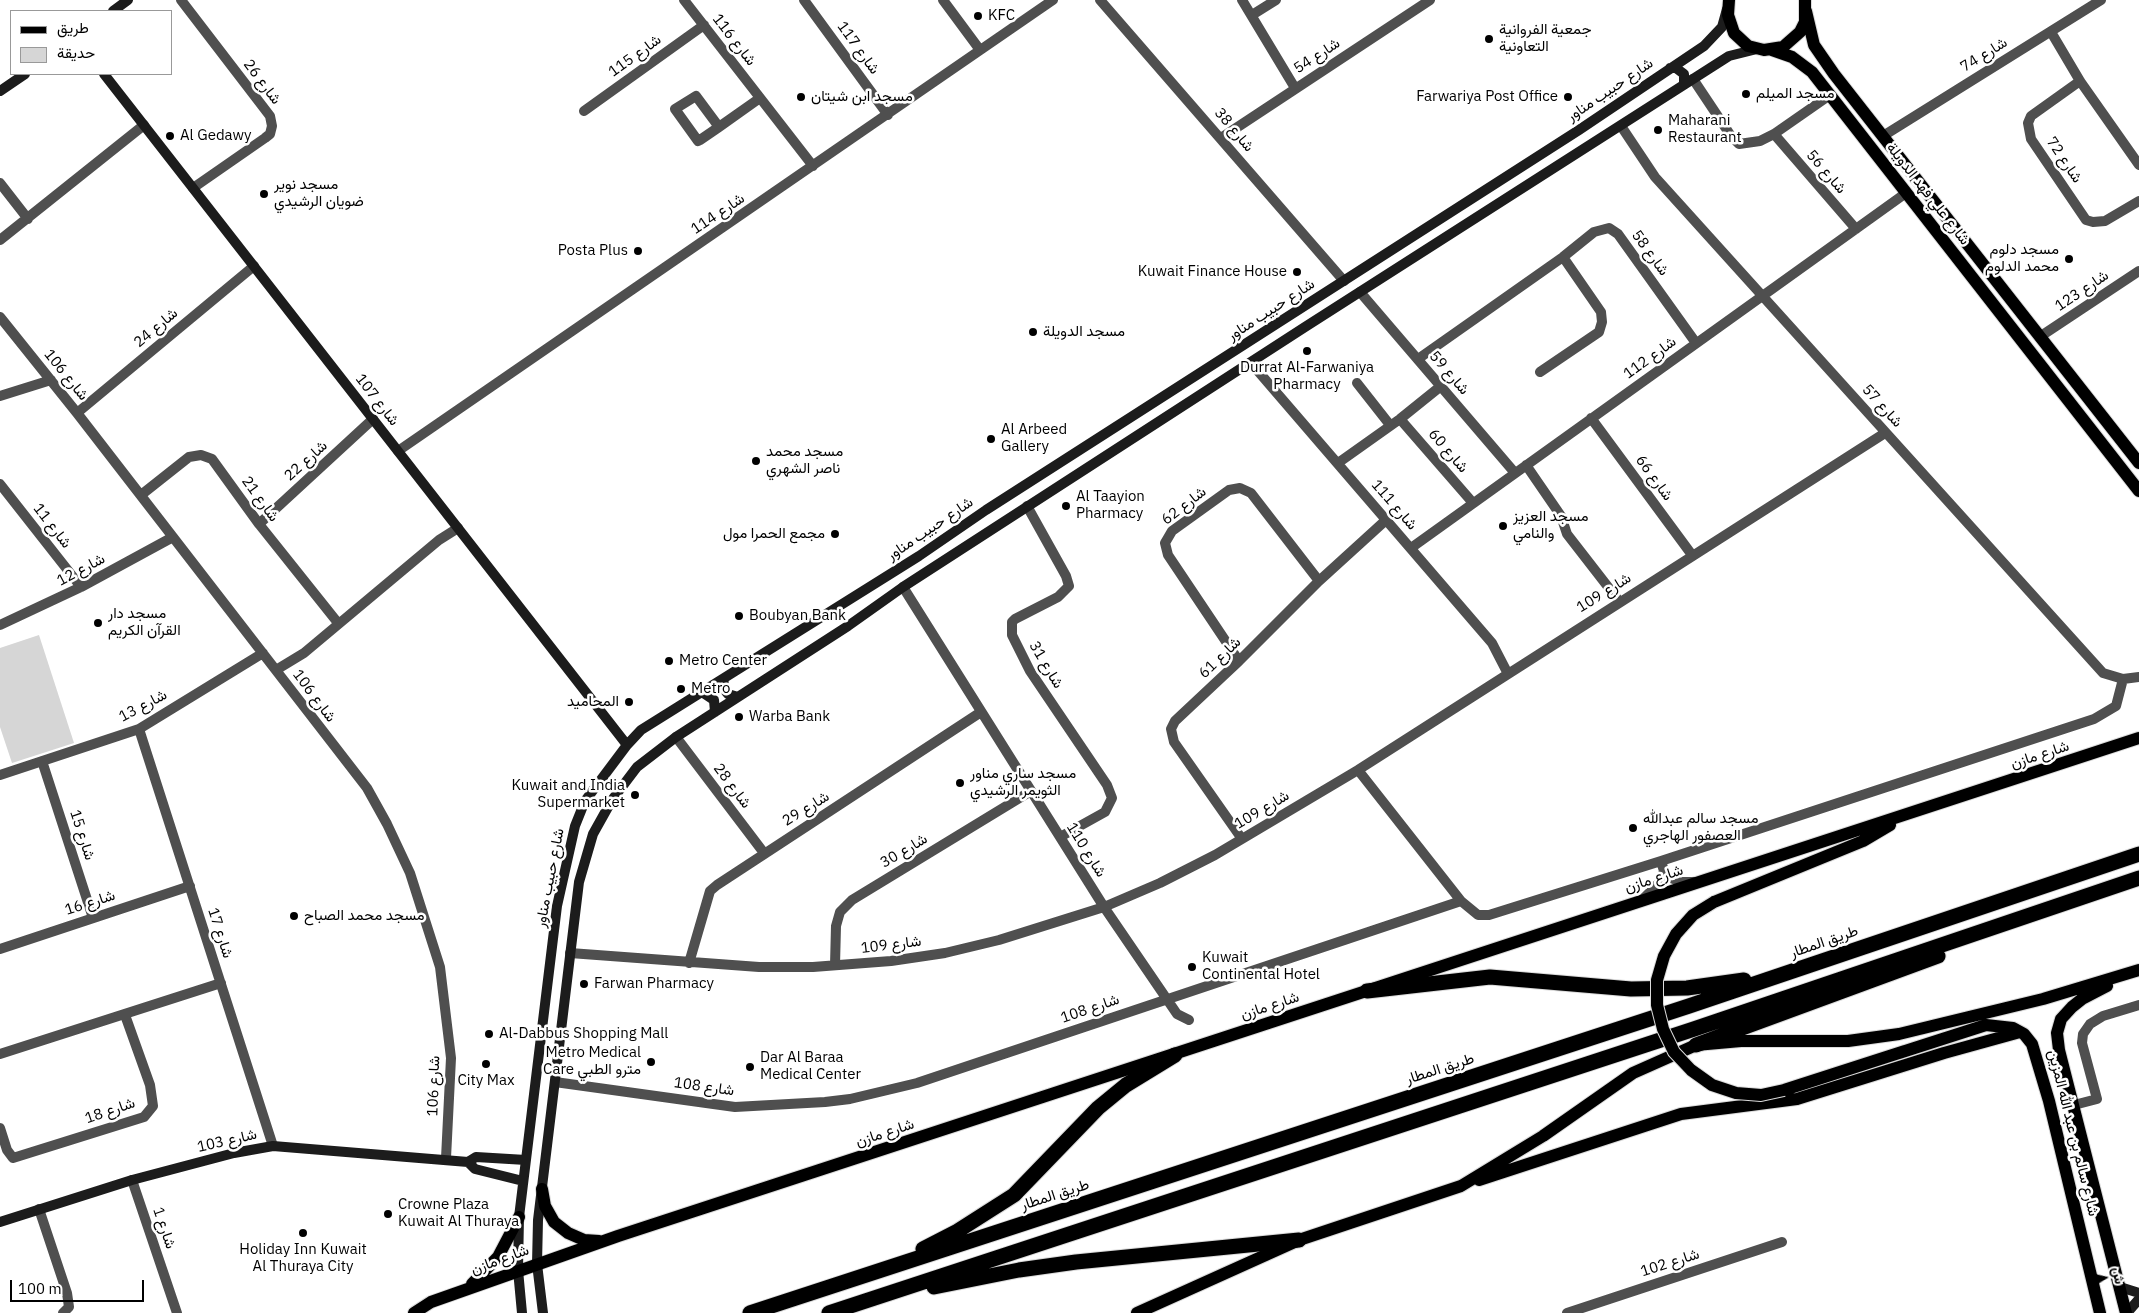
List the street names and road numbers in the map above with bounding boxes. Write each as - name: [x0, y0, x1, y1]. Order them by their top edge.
- street label: شارع 116: [708, 11, 760, 69]
- street label: شارع 117: [833, 18, 883, 78]
- street label: شارع 115: [605, 31, 665, 81]
- street label: شارع 54: [1290, 34, 1344, 78]
- street label: شارع 74: [1957, 34, 2011, 76]
- street label: شارع حبيب مناور: [1563, 54, 1657, 126]
- street label: شارع 26: [239, 56, 285, 108]
- street label: شارع 38: [1210, 104, 1258, 156]
- street label: شارع 72: [2042, 134, 2086, 186]
- street label: شارع علي فهد الدويلة: [1882, 139, 1974, 249]
- street label: شارع 56: [1802, 147, 1850, 197]
- street label: شارع 114: [688, 190, 748, 238]
- street label: شارع 58: [1628, 227, 1672, 279]
- street label: شارع 123: [2052, 267, 2112, 315]
- street label: شارع حبيب مناور: [1224, 275, 1318, 345]
- street label: شارع 24: [130, 304, 182, 352]
- street label: شارع 112: [1620, 333, 1680, 383]
- street label: شارع 106: [40, 346, 92, 404]
- street label: شارع 59: [1425, 348, 1473, 398]
- street label: شارع 107: [351, 371, 403, 429]
- street label: شارع 57: [1858, 381, 1906, 431]
- street label: شارع 60: [1424, 426, 1472, 476]
- street label: شارع 22: [281, 437, 331, 485]
- street label: شارع 66: [1632, 452, 1676, 504]
- street label: شارع 21: [238, 473, 282, 525]
- street label: شارع 111: [1367, 476, 1421, 534]
- street label: شارع 62: [1158, 483, 1210, 529]
- street label: شارع حبيب مناور: [883, 493, 977, 565]
- street label: شارع 11: [29, 500, 75, 552]
- street label: شارع 12: [54, 550, 108, 590]
- street label: شارع 109: [1573, 569, 1635, 617]
- street label: شارع 61: [1195, 634, 1245, 682]
- street label: شارع 31: [1025, 638, 1067, 692]
- street label: شارع 106: [289, 666, 339, 726]
- street label: شارع 13: [116, 686, 170, 726]
- street label: شارع مازن: [2008, 737, 2072, 773]
- street label: شارع 28: [709, 760, 755, 812]
- street label: شارع 109: [1231, 787, 1293, 833]
- street label: شارع 29: [779, 788, 833, 830]
- street label: شارع 15: [65, 808, 99, 862]
- street label: شارع 110: [1062, 819, 1110, 881]
- street label: شارع حبيب مناور: [532, 827, 568, 929]
- street label: شارع 30: [877, 830, 931, 872]
- street label: شارع مازن: [1622, 861, 1686, 897]
- street label: شارع 16: [63, 886, 117, 920]
- street label: شارع 17: [203, 906, 237, 960]
- street label: طريق المطار: [1788, 922, 1860, 962]
- street label: شارع 109: [860, 932, 922, 958]
- street label: شارع مازن: [1238, 988, 1302, 1024]
- street label: شارع 108: [1058, 991, 1122, 1027]
- street label: شارع سالم بن عبد الله المزين: [2044, 1048, 2102, 1218]
- street label: طريق المطار: [1403, 1049, 1477, 1089]
- street label: شارع 106: [424, 1055, 444, 1117]
- street label: شارع 108: [673, 1074, 735, 1100]
- street label: شارع 18: [83, 1094, 137, 1128]
- street label: شارع مازن: [853, 1115, 917, 1151]
- street label: شارع 103: [195, 1125, 259, 1157]
- street label: طريق المطار: [1018, 1175, 1092, 1215]
- street label: شارع 1: [149, 1205, 179, 1251]
- street label: شارع مازن: [469, 1241, 531, 1279]
- street label: شارع 102: [1638, 1245, 1702, 1281]

